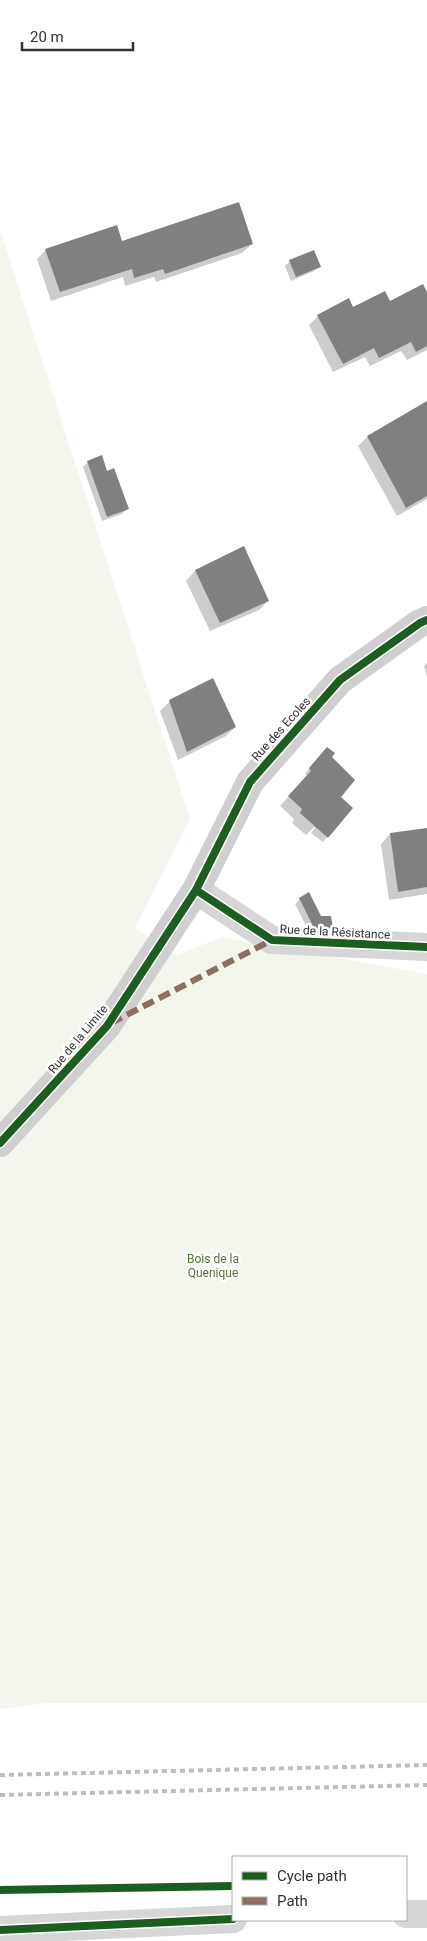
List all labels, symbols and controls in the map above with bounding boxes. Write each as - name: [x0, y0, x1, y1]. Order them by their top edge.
- scale bar: [22, 20, 134, 52]
- text: 20 m: [30, 28, 64, 46]
- street label: Rue des Ecoles: [249, 694, 313, 764]
- street label: Rue de la Résistance: [279, 922, 391, 942]
- street label: Rue de la Limite: [45, 1002, 111, 1076]
- park label: Bois de la Quenique: [187, 1252, 239, 1280]
- legend: [232, 1856, 407, 1921]
- text: Cycle path: [277, 1867, 347, 1885]
- text: Path: [277, 1892, 308, 1910]

